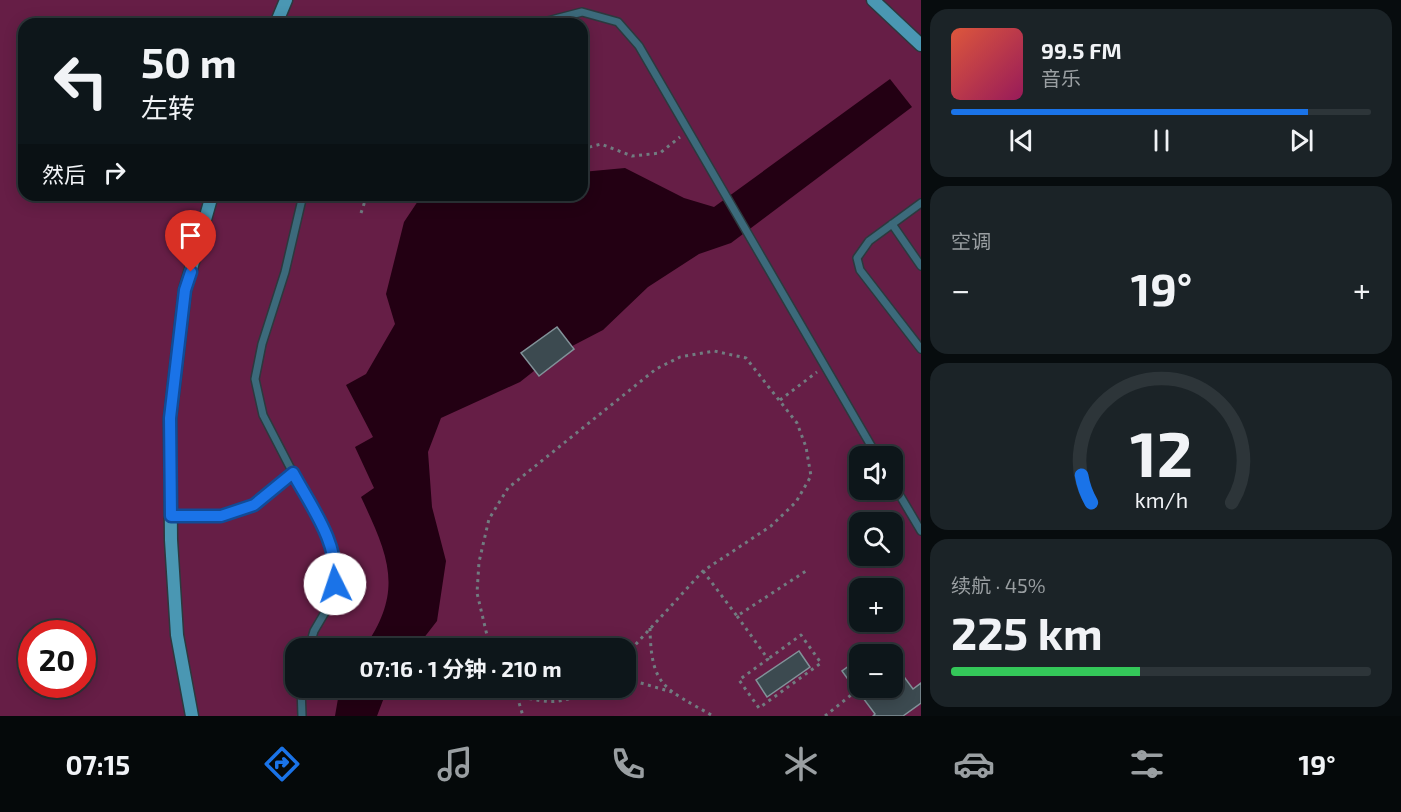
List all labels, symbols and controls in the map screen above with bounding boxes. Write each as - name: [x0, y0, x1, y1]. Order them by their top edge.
- text: 50 m: [141, 36, 237, 86]
- text: 99.5 FM: [1041, 37, 1122, 63]
- icon: left: [42, 42, 120, 120]
- text: 音乐: [1041, 66, 1081, 90]
- text: 左转: [141, 91, 195, 123]
- icon: previous: [1005, 124, 1038, 157]
- icon: pause: [1145, 124, 1178, 157]
- icon: next: [1285, 124, 1318, 157]
- icon: right: [98, 156, 131, 189]
- text: 然后: [42, 161, 86, 187]
- pin: [165, 210, 216, 272]
- icon: arrive: [174, 219, 207, 252]
- text: 空调: [951, 229, 991, 253]
- text: 19°: [1131, 261, 1192, 315]
- text: −: [951, 269, 970, 309]
- text: +: [1353, 269, 1371, 309]
- text: 12: [1129, 416, 1193, 491]
- map controls: [849, 446, 903, 698]
- button: sound: [849, 446, 903, 500]
- text: km/h: [1134, 488, 1188, 513]
- button: search: [849, 512, 903, 566]
- position arrow: [303, 552, 367, 616]
- text: 续航 · 45%: [951, 573, 1046, 597]
- button: +: [849, 578, 903, 632]
- text: 225 km: [951, 605, 1103, 659]
- speed limit sign: 20: [18, 620, 96, 698]
- button: −: [849, 644, 903, 698]
- text: 07:16 · 1 分钟 · 210 m: [359, 655, 562, 681]
- icon: directions: [261, 743, 303, 785]
- icon: music: [434, 743, 476, 785]
- icon: phone: [607, 743, 649, 785]
- icon: climate: [780, 743, 822, 785]
- icon: car: [953, 743, 995, 785]
- icon: filters: [1126, 743, 1168, 785]
- text: 07:15: [65, 748, 130, 780]
- text: 19°: [1299, 748, 1336, 780]

